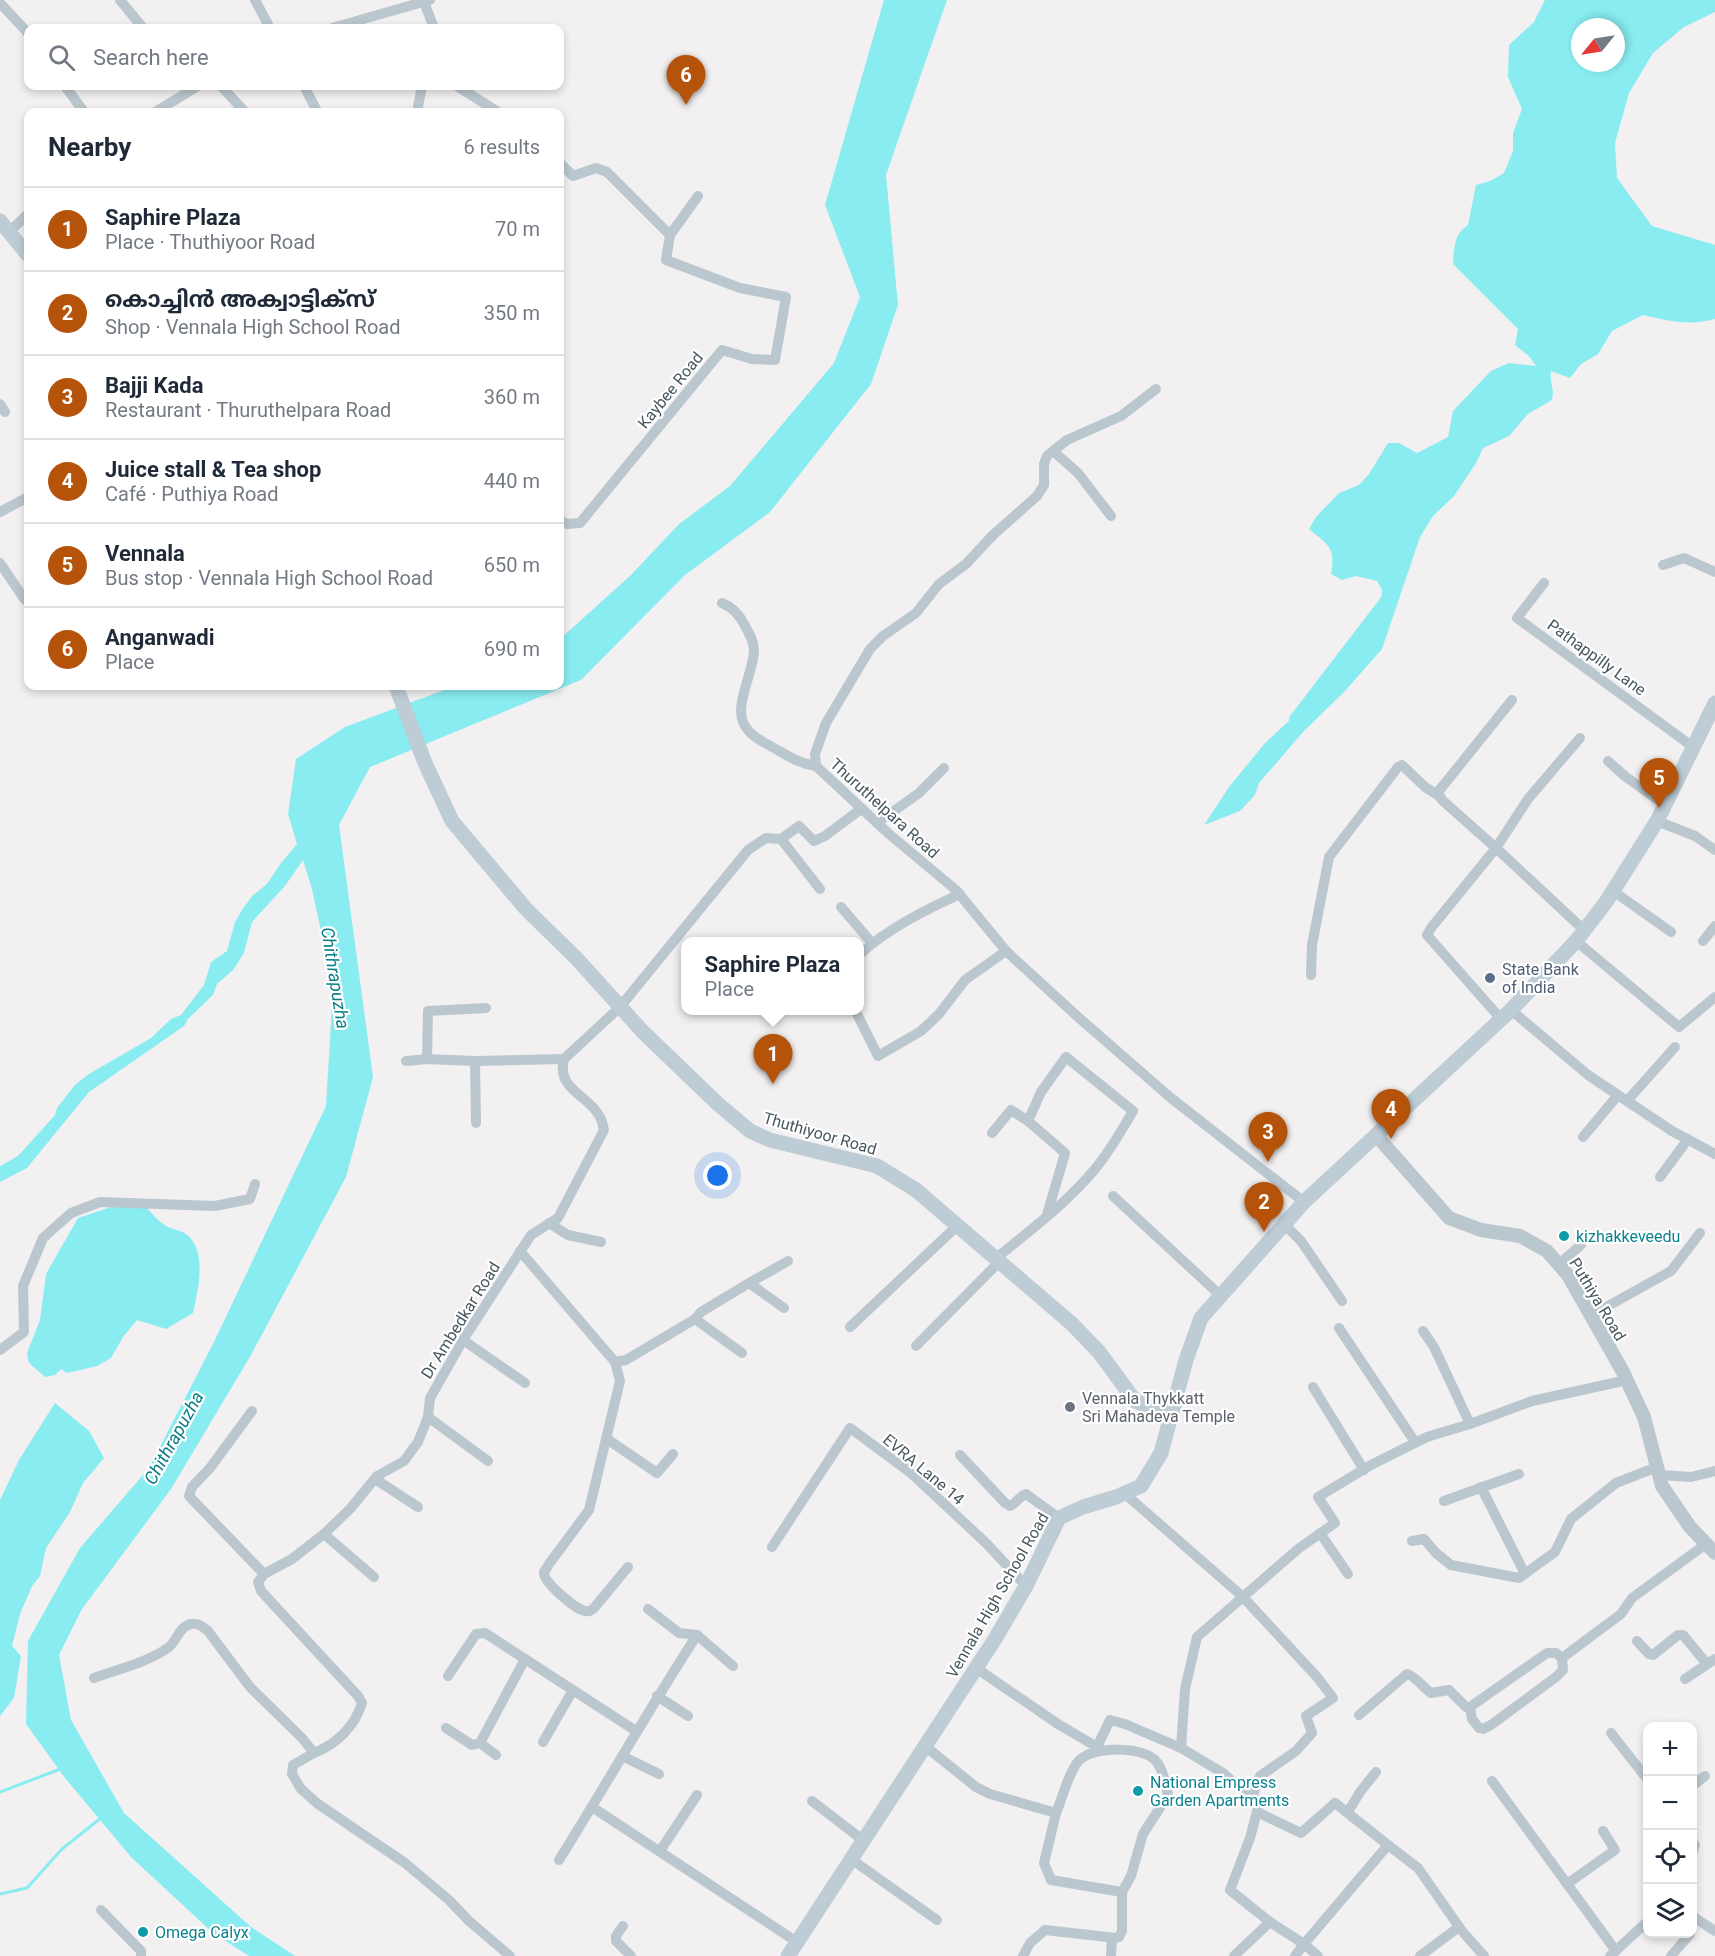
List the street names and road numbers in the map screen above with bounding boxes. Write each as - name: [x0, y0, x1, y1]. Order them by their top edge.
- street label: Kaybee Road: [634, 348, 707, 432]
- street label: Pathappilly Lane: [1544, 615, 1650, 700]
- street label: Thuruthelpara Road: [826, 754, 943, 862]
- street label: Thuthiyoor Road: [761, 1108, 879, 1159]
- street label: Puthiya Road: [1565, 1254, 1630, 1344]
- street label: Dr Ambedkar Road: [417, 1259, 504, 1382]
- street label: EVRA Lane 14: [879, 1430, 968, 1509]
- street label: Vennala High School Road: [942, 1509, 1053, 1681]

